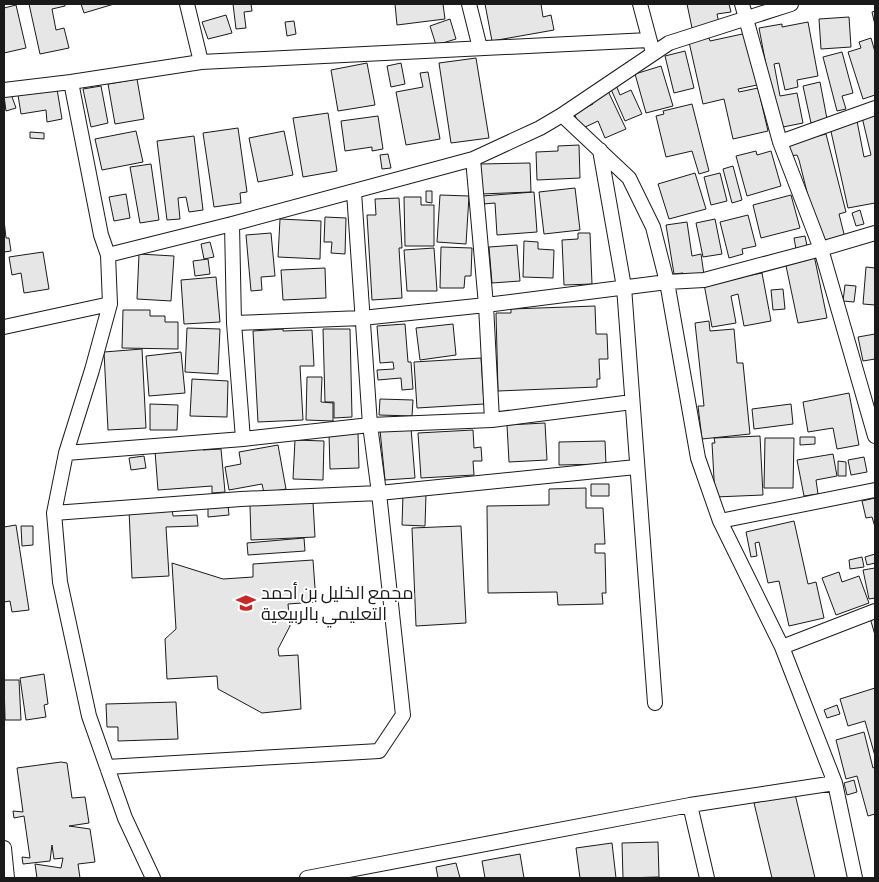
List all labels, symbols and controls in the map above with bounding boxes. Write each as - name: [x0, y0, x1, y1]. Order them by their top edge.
- place label: مجمع الخليل بن أحمد التعليمي بالربيعية: [261, 582, 414, 628]
- school or university icon: مجمع الخليل بن أحمد التعليمي بالربيعية: [235, 592, 257, 614]

